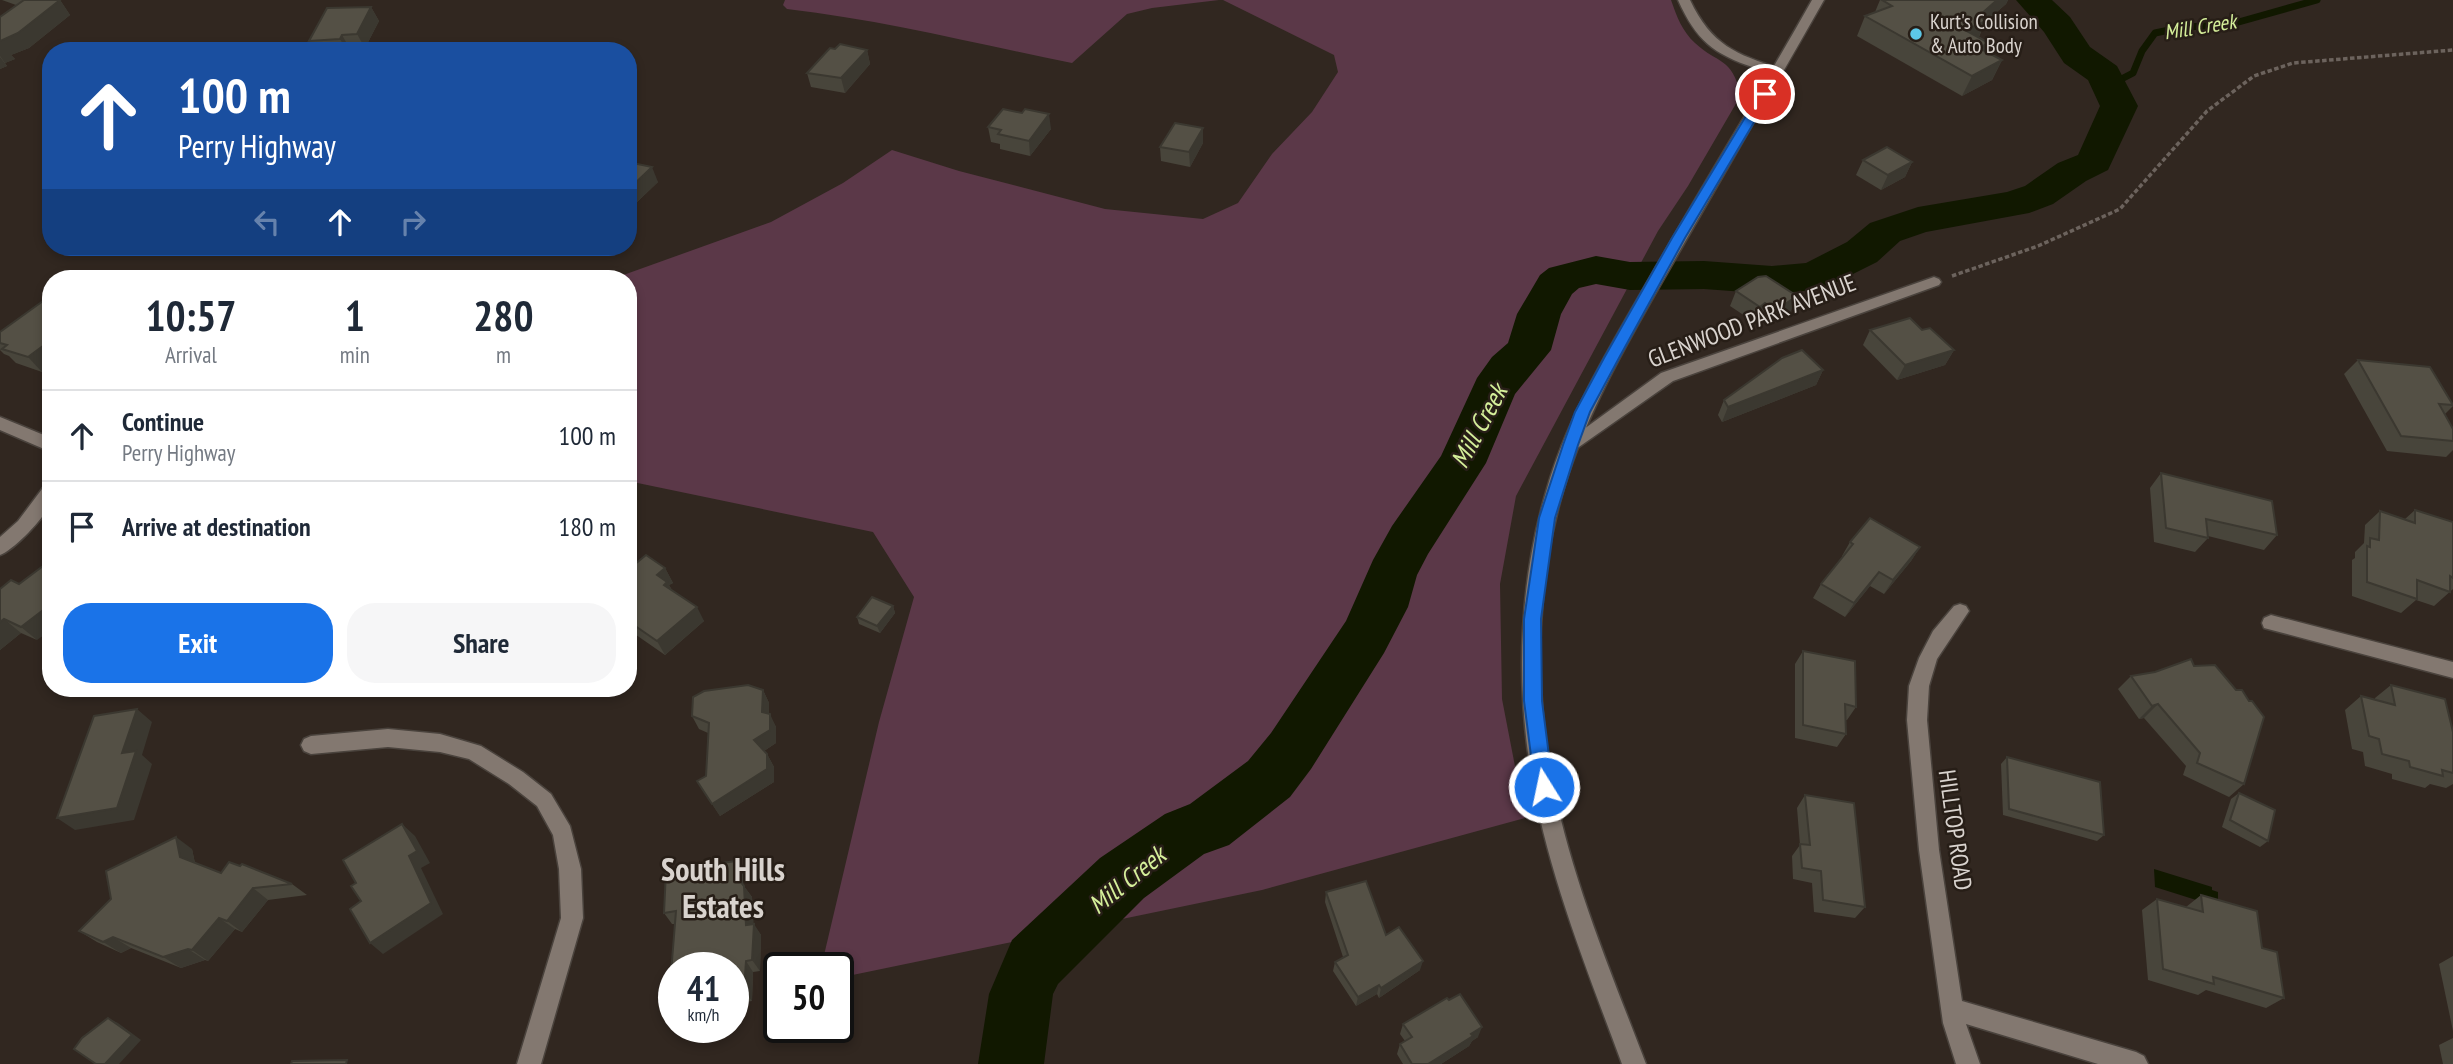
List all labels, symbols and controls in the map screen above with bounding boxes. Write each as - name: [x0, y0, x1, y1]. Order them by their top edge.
- water label: Mill Creek: [2162, 7, 2241, 46]
- place label: Kurt's Collision & Auto Body: [1930, 8, 2038, 59]
- marker: Kurt's Collision & Auto Body: [1908, 26, 1924, 42]
- text: 100 m: [178, 63, 291, 127]
- pin: [1735, 64, 1795, 124]
- icon: ahead: [63, 70, 154, 161]
- icon: arrive: [1746, 75, 1784, 113]
- text: Perry Highway: [178, 125, 336, 167]
- icon: left: [248, 203, 286, 241]
- icon: ahead: [321, 203, 359, 241]
- icon: right: [394, 203, 432, 241]
- street label: GLENWOOD PARK AVENUE: [1643, 267, 1860, 374]
- text: 10:57: [145, 288, 236, 343]
- text: 1: [345, 288, 365, 343]
- text: 280: [473, 288, 534, 343]
- text: Arrival: [165, 340, 217, 369]
- text: min: [340, 340, 370, 369]
- text: m: [496, 340, 511, 369]
- water label: Mill Creek: [1443, 376, 1516, 473]
- text: Continue: [122, 405, 204, 438]
- icon: ahead: [63, 417, 101, 455]
- text: 100 m: [558, 419, 616, 452]
- text: Perry Highway: [122, 438, 235, 467]
- icon: arrive: [63, 508, 101, 546]
- text: Arrive at destination: [122, 510, 311, 543]
- text: 180 m: [558, 510, 616, 543]
- button: Exit: [63, 603, 333, 683]
- button: Share: [347, 603, 616, 683]
- position arrow: [1507, 750, 1581, 824]
- street label: HILLTOP ROAD: [1932, 768, 1979, 892]
- water label: Mill Creek: [1081, 837, 1174, 921]
- district label: South Hills Estates: [661, 848, 785, 927]
- speed limit sign: 50: [763, 952, 854, 1043]
- text: 41: [687, 965, 720, 1011]
- text: km/h: [688, 1003, 719, 1026]

